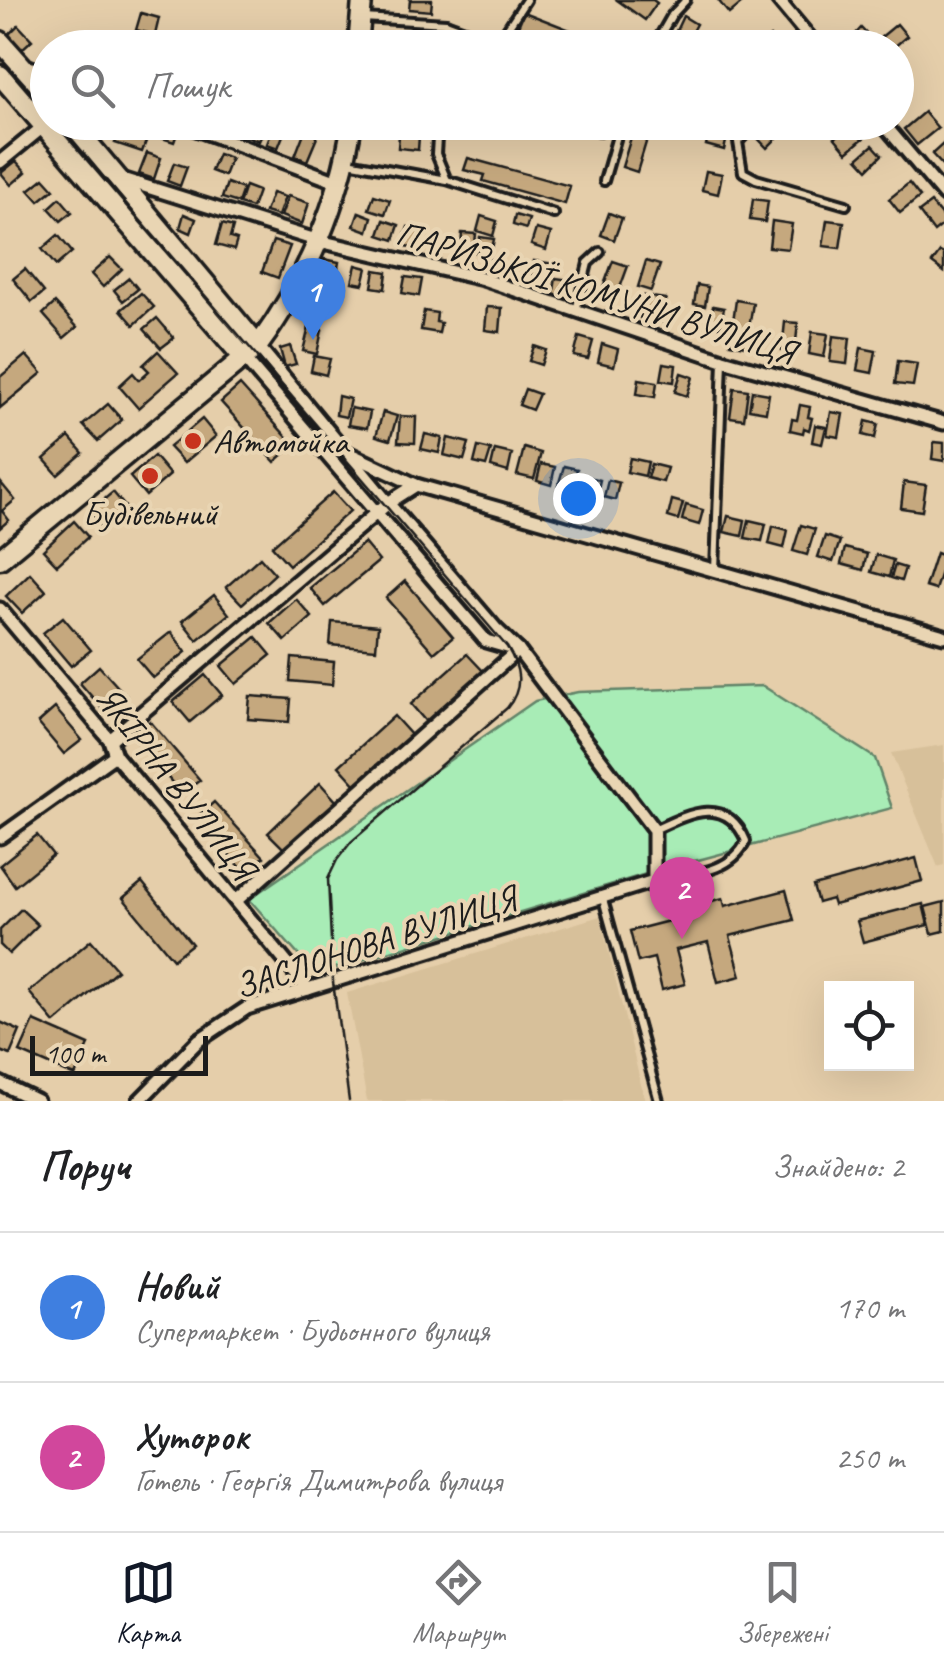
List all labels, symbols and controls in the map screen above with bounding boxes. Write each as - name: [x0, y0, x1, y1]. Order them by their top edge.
- search box: [30, 30, 914, 140]
- icon: search: [65, 58, 120, 113]
- text: Пошук: [145, 62, 230, 109]
- street label: ПАРИЗЬКОЇ КОМУНИ ВУЛИЦЯ: [391, 210, 806, 376]
- pin: 1: [280, 258, 346, 340]
- place label: Автомойка: [213, 419, 351, 464]
- marker: Автомойка: [182, 430, 204, 452]
- marker: Будівельний: [139, 465, 161, 487]
- your location: [553, 473, 604, 524]
- place label: Будівельний: [83, 491, 220, 536]
- street label: ЯКІРНА ВУЛИЦЯ: [86, 676, 268, 892]
- pin: 2: [650, 856, 714, 939]
- street label: ЗАСЛОНОВА ВУЛИЦЯ: [229, 874, 526, 1009]
- map controls: [824, 981, 914, 1071]
- button: locate: [824, 981, 914, 1071]
- scale bar: [30, 1031, 208, 1076]
- text: 100 m: [45, 1036, 105, 1071]
- text: Поруч: [40, 1140, 130, 1193]
- text: Знайдено: 2: [772, 1146, 904, 1187]
- text: Новий: [135, 1263, 219, 1310]
- text: 1: [65, 1287, 80, 1328]
- text: 170 m: [835, 1287, 904, 1328]
- text: Супермаркет · Будьонного вулиця: [135, 1310, 490, 1351]
- text: Хуторок: [135, 1413, 249, 1460]
- text: 2: [65, 1437, 80, 1478]
- text: 250 m: [835, 1437, 904, 1478]
- text: Готель · Георгія Димитрова вулиця: [135, 1460, 502, 1501]
- tab: Карта: [116, 1555, 180, 1650]
- tab: Маршрут: [412, 1555, 505, 1650]
- tab: Збережені: [737, 1555, 828, 1650]

